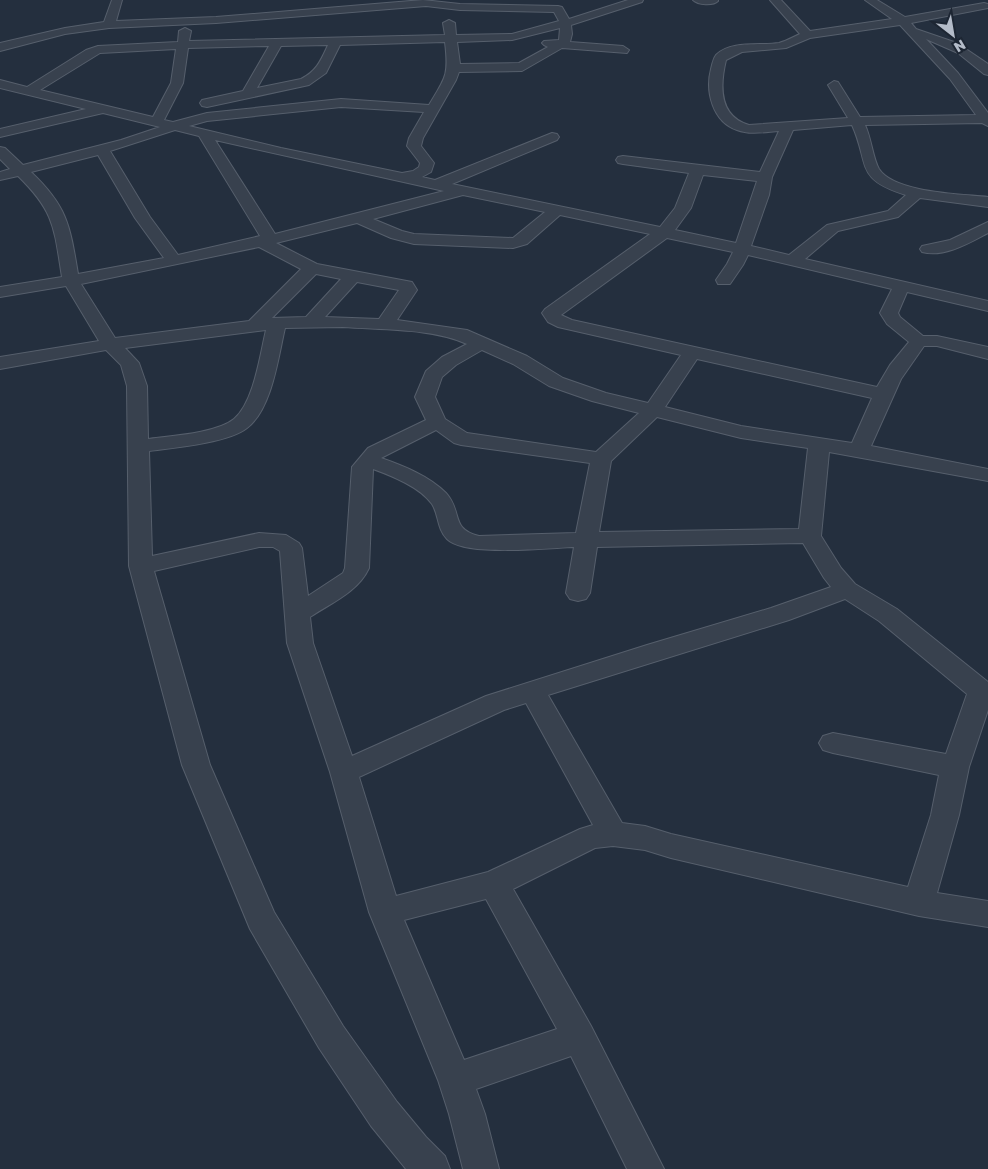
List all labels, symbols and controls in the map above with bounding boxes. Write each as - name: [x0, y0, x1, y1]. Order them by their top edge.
- north arrow: [928, 10, 978, 60]
- text: N: [951, 37, 969, 57]

